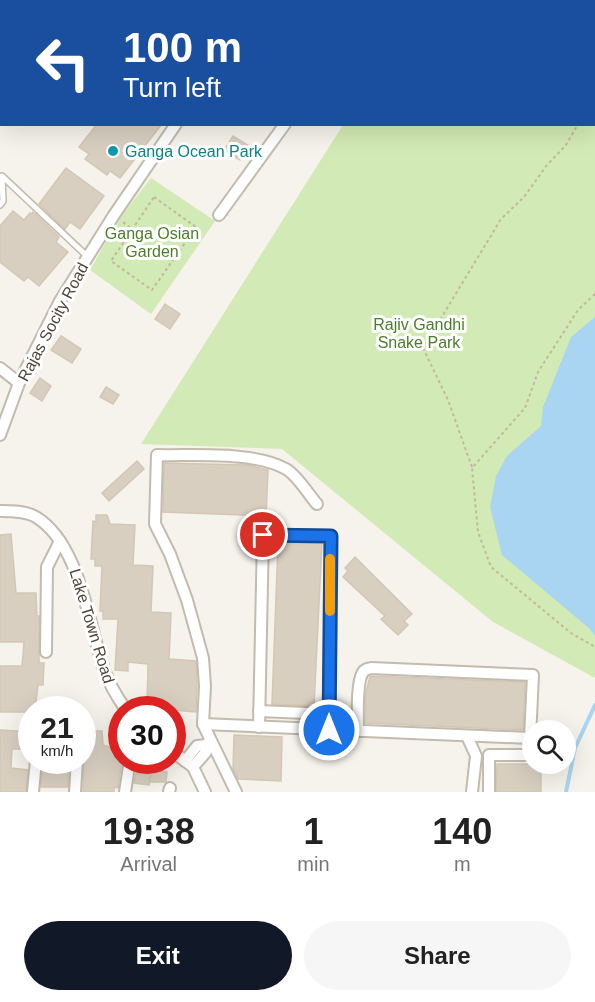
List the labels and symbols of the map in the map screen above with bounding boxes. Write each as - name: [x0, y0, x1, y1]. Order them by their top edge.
- place label: Ganga Ocean Park: [125, 143, 263, 160]
- marker: Ganga Ocean Park: [106, 144, 120, 158]
- park label: Ganga Osian Garden: [105, 225, 199, 260]
- street label: Rajas Socity Road: [15, 260, 91, 384]
- park label: Rajiv Gandhi Snake Park: [373, 316, 465, 351]
- pin: [237, 509, 288, 560]
- street label: Lake Town Road: [66, 567, 118, 685]
- speed limit sign: 30: [108, 696, 186, 774]
- position arrow: [297, 698, 361, 762]

